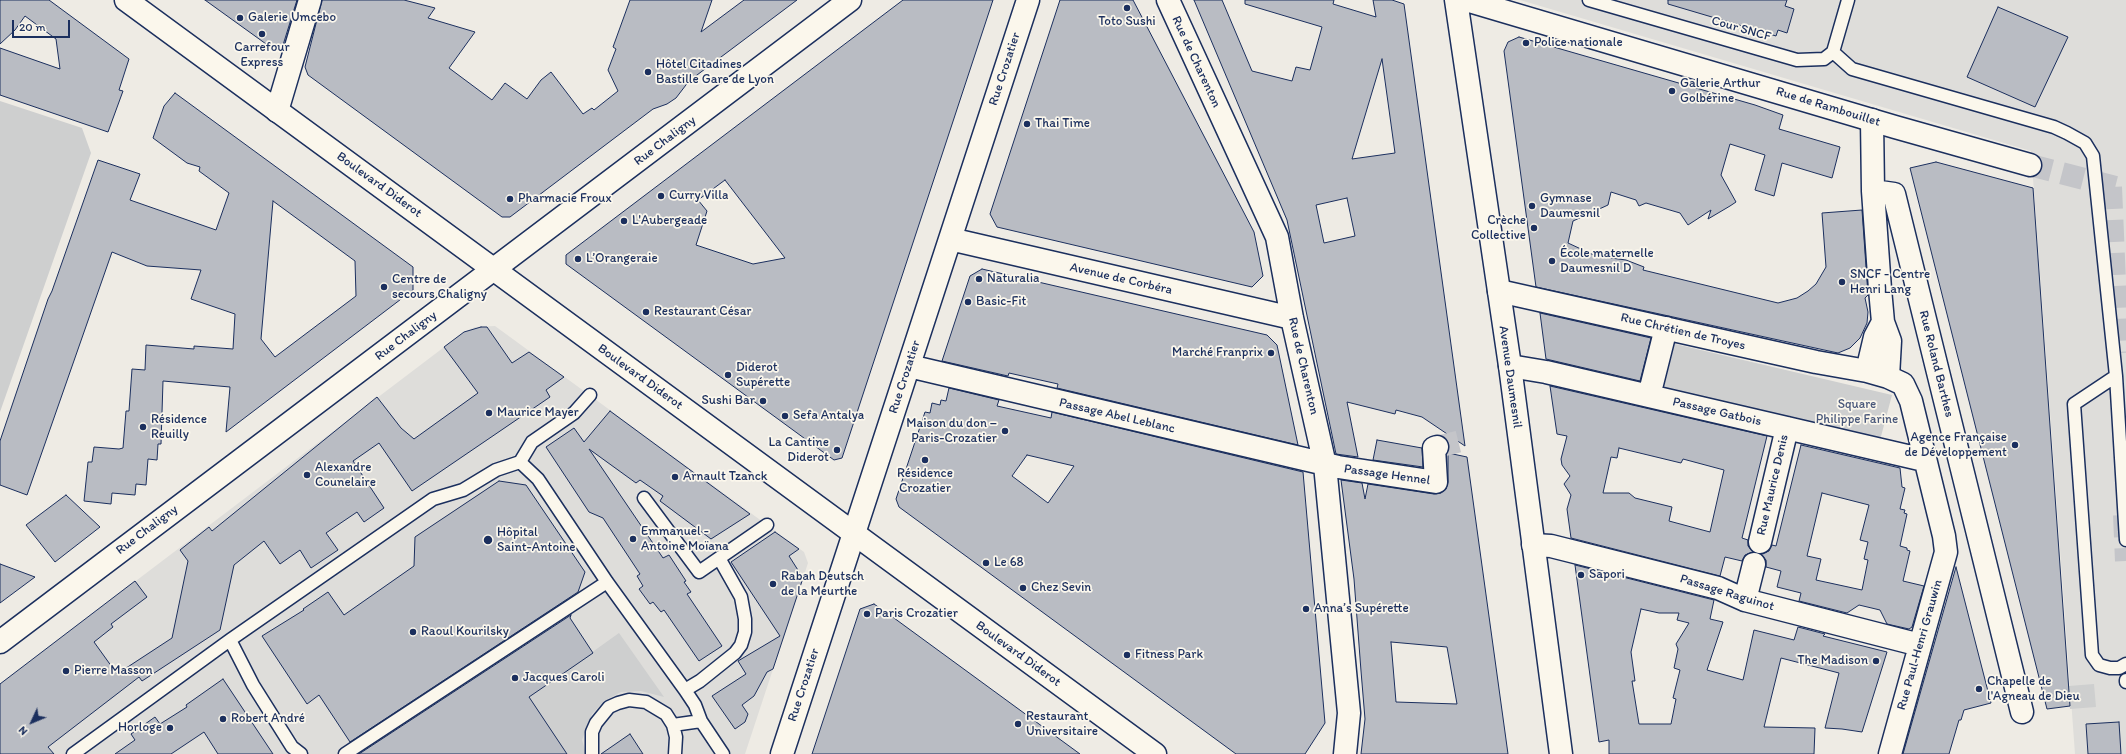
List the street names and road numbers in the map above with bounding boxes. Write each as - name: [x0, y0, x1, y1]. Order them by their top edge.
- street label: Cour SNCF: [1709, 13, 1773, 45]
- street label: Rue de Charenton: [1168, 14, 1224, 110]
- street label: Rue Crozatier: [986, 30, 1024, 108]
- street label: Rue de Rambouillet: [1774, 84, 1882, 130]
- street label: Rue Chaligny: [631, 113, 699, 169]
- street label: Boulevard Diderot: [333, 149, 425, 221]
- street label: Avenue de Corbéra: [1068, 260, 1174, 298]
- street label: Rue Chaligny: [372, 308, 440, 364]
- street label: Rue Roland Barthes: [1915, 309, 1957, 419]
- street label: Rue Chrétien de Troyes: [1619, 310, 1747, 354]
- street label: Rue de Charenton: [1284, 316, 1322, 416]
- street label: Avenue Daumesnil: [1495, 325, 1525, 429]
- street label: Rue Crozatier: [886, 338, 924, 416]
- street label: Boulevard Diderot: [594, 341, 686, 413]
- street label: Passage Gatbois: [1671, 394, 1763, 430]
- street label: Passage Abel Leblanc: [1057, 395, 1177, 437]
- street label: Rue Maurice Denis: [1754, 433, 1792, 537]
- street label: Passage Hennel: [1343, 461, 1431, 489]
- street label: Rue Chaligny: [113, 502, 181, 558]
- street label: Passage Raguinot: [1678, 571, 1776, 615]
- street label: Rue Paul-Henri Grauwin: [1894, 578, 1946, 712]
- street label: Boulevard Diderot: [972, 618, 1064, 690]
- street label: Rue Crozatier: [785, 646, 823, 724]

